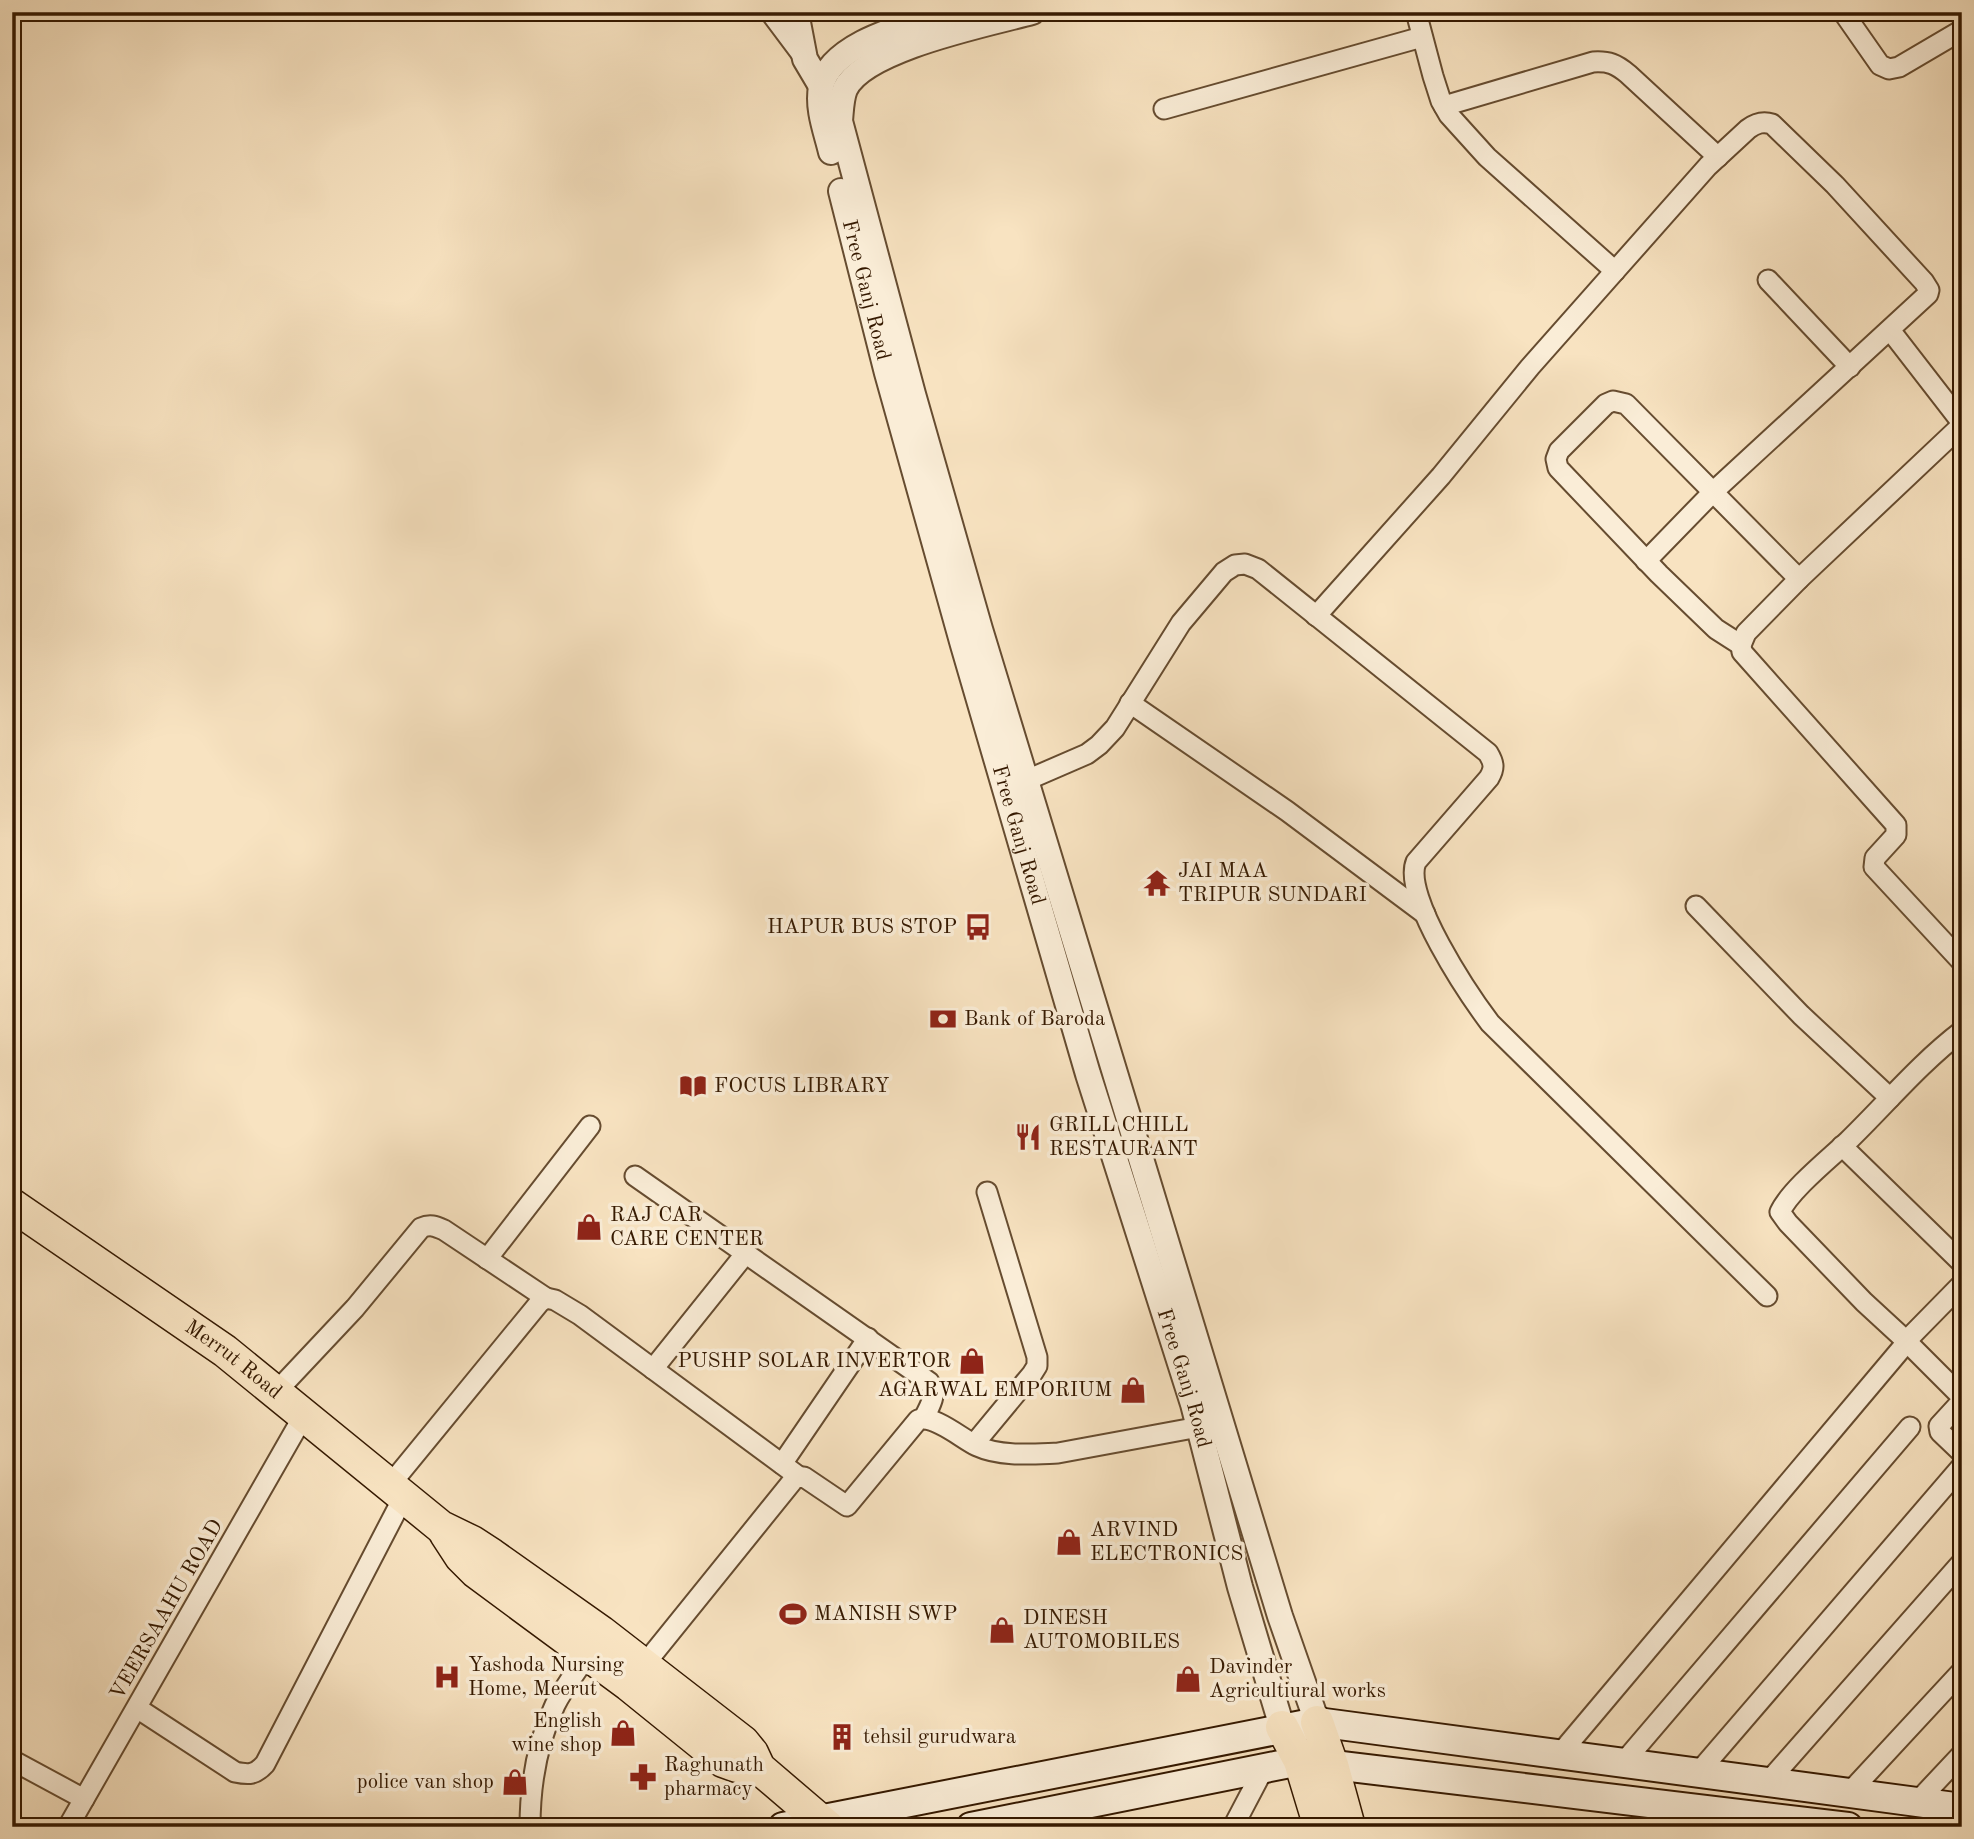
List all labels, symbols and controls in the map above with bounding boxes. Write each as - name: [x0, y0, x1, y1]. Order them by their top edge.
- street label: Free Ganj Road: [838, 217, 894, 362]
- street label: Free Ganj Road: [988, 763, 1049, 907]
- place label: JAI MAA TRIPUR SUNDARI: [1178, 861, 1367, 906]
- temple icon: JAI MAA TRIPUR SUNDARI: [1142, 868, 1172, 898]
- bus stop icon: HAPUR BUS STOP: [963, 912, 993, 942]
- place label: HAPUR BUS STOP: [767, 917, 957, 938]
- bank icon: Bank of Baroda: [928, 1004, 958, 1034]
- place label: Bank of Baroda: [964, 1009, 1105, 1030]
- library icon: FOCUS LIBRARY: [678, 1071, 708, 1101]
- place label: FOCUS LIBRARY: [714, 1076, 890, 1097]
- place label: GRILL CHILL RESTAURANT: [1049, 1115, 1198, 1160]
- restaurant icon: GRILL CHILL RESTAURANT: [1013, 1122, 1043, 1152]
- place label: RAJ CAR CARE CENTER: [610, 1205, 764, 1250]
- shop icon: RAJ CAR CARE CENTER: [574, 1212, 604, 1242]
- street label: Free Ganj Road: [1153, 1306, 1214, 1450]
- street label: Merrut Road: [181, 1316, 286, 1403]
- shop icon: PUSHP SOLAR INVERTOR: [957, 1346, 987, 1376]
- place label: PUSHP SOLAR INVERTOR: [677, 1351, 951, 1372]
- shop icon: AGARWAL EMPORIUM: [1118, 1375, 1148, 1405]
- place label: AGARWAL EMPORIUM: [878, 1380, 1112, 1401]
- street label: VEERSAAHU ROAD: [107, 1516, 227, 1704]
- place label: ARVIND ELECTRONICS: [1090, 1520, 1243, 1565]
- shop icon: ARVIND ELECTRONICS: [1054, 1527, 1084, 1557]
- sports icon: MANISH SWP: [778, 1599, 808, 1629]
- place label: MANISH SWP: [814, 1604, 957, 1625]
- place label: DINESH AUTOMOBILES: [1023, 1608, 1180, 1653]
- shop icon: DINESH AUTOMOBILES: [987, 1615, 1017, 1645]
- place label: Yashoda Nursing Home, Meerut: [468, 1655, 625, 1700]
- place label: Davinder Agricultiural works: [1209, 1657, 1386, 1702]
- hospital icon: Yashoda Nursing Home, Meerut: [432, 1662, 462, 1692]
- shop icon: Davinder Agricultiural works: [1173, 1664, 1203, 1694]
- place label: English wine shop: [511, 1711, 602, 1756]
- shop icon: English wine shop: [608, 1718, 638, 1748]
- building icon: tehsil gurudwara: [827, 1722, 857, 1752]
- place label: tehsil gurudwara: [863, 1727, 1016, 1748]
- place label: Raghunath pharmacy: [664, 1755, 764, 1800]
- pharmacy icon: Raghunath pharmacy: [628, 1762, 658, 1792]
- shop icon: police van shop: [500, 1767, 530, 1797]
- place label: police van shop: [357, 1772, 494, 1793]

